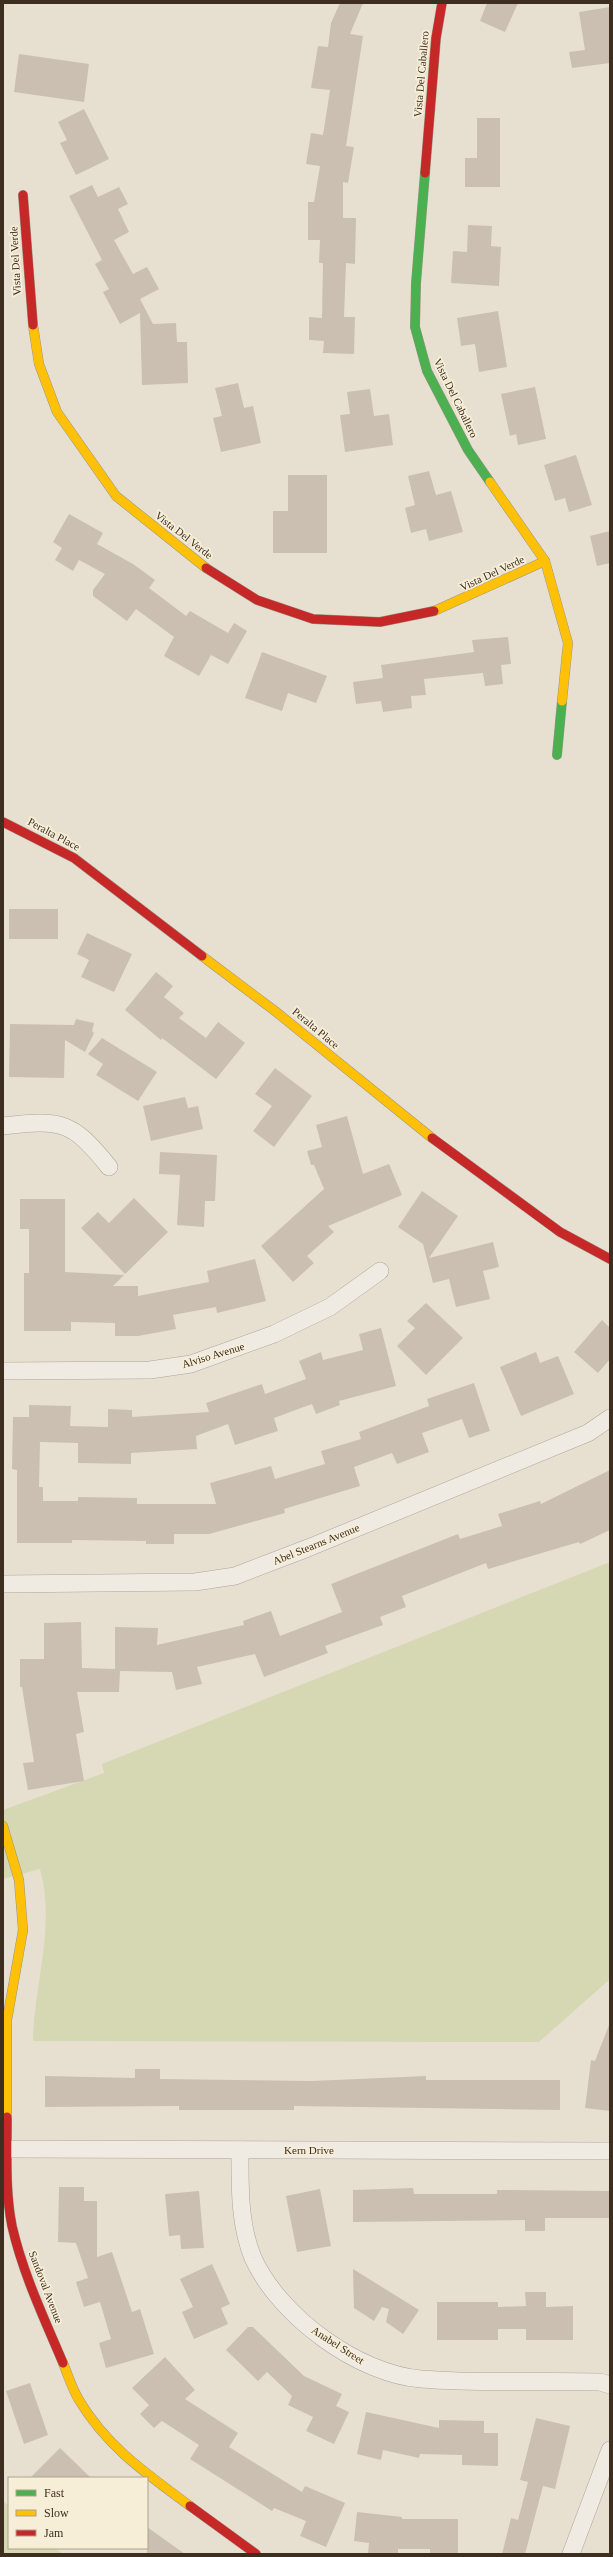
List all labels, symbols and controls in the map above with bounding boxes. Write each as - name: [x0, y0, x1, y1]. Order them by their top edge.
- street label: Vista Del Caballero: [411, 30, 431, 118]
- street label: Vista Del Verde: [7, 226, 23, 296]
- street label: Vista Del Caballero: [432, 356, 481, 440]
- street label: Vista Del Verde: [153, 509, 215, 561]
- street label: Vista Del Verde: [458, 553, 526, 593]
- street label: Peralta Place: [26, 815, 82, 853]
- street label: Peralta Place: [290, 1005, 342, 1051]
- street label: Alviso Avenue: [180, 1340, 246, 1370]
- street label: Abel Stearns Avenue: [271, 1521, 361, 1567]
- street label: Kern Drive: [284, 2144, 334, 2156]
- street label: Sandoval Avenue: [27, 2249, 65, 2325]
- street label: Anabel Street: [309, 2324, 367, 2366]
- legend: [8, 2477, 148, 2549]
- text: Fast: [44, 2486, 65, 2500]
- text: Slow: [44, 2506, 69, 2520]
- text: Jam: [44, 2526, 64, 2540]

